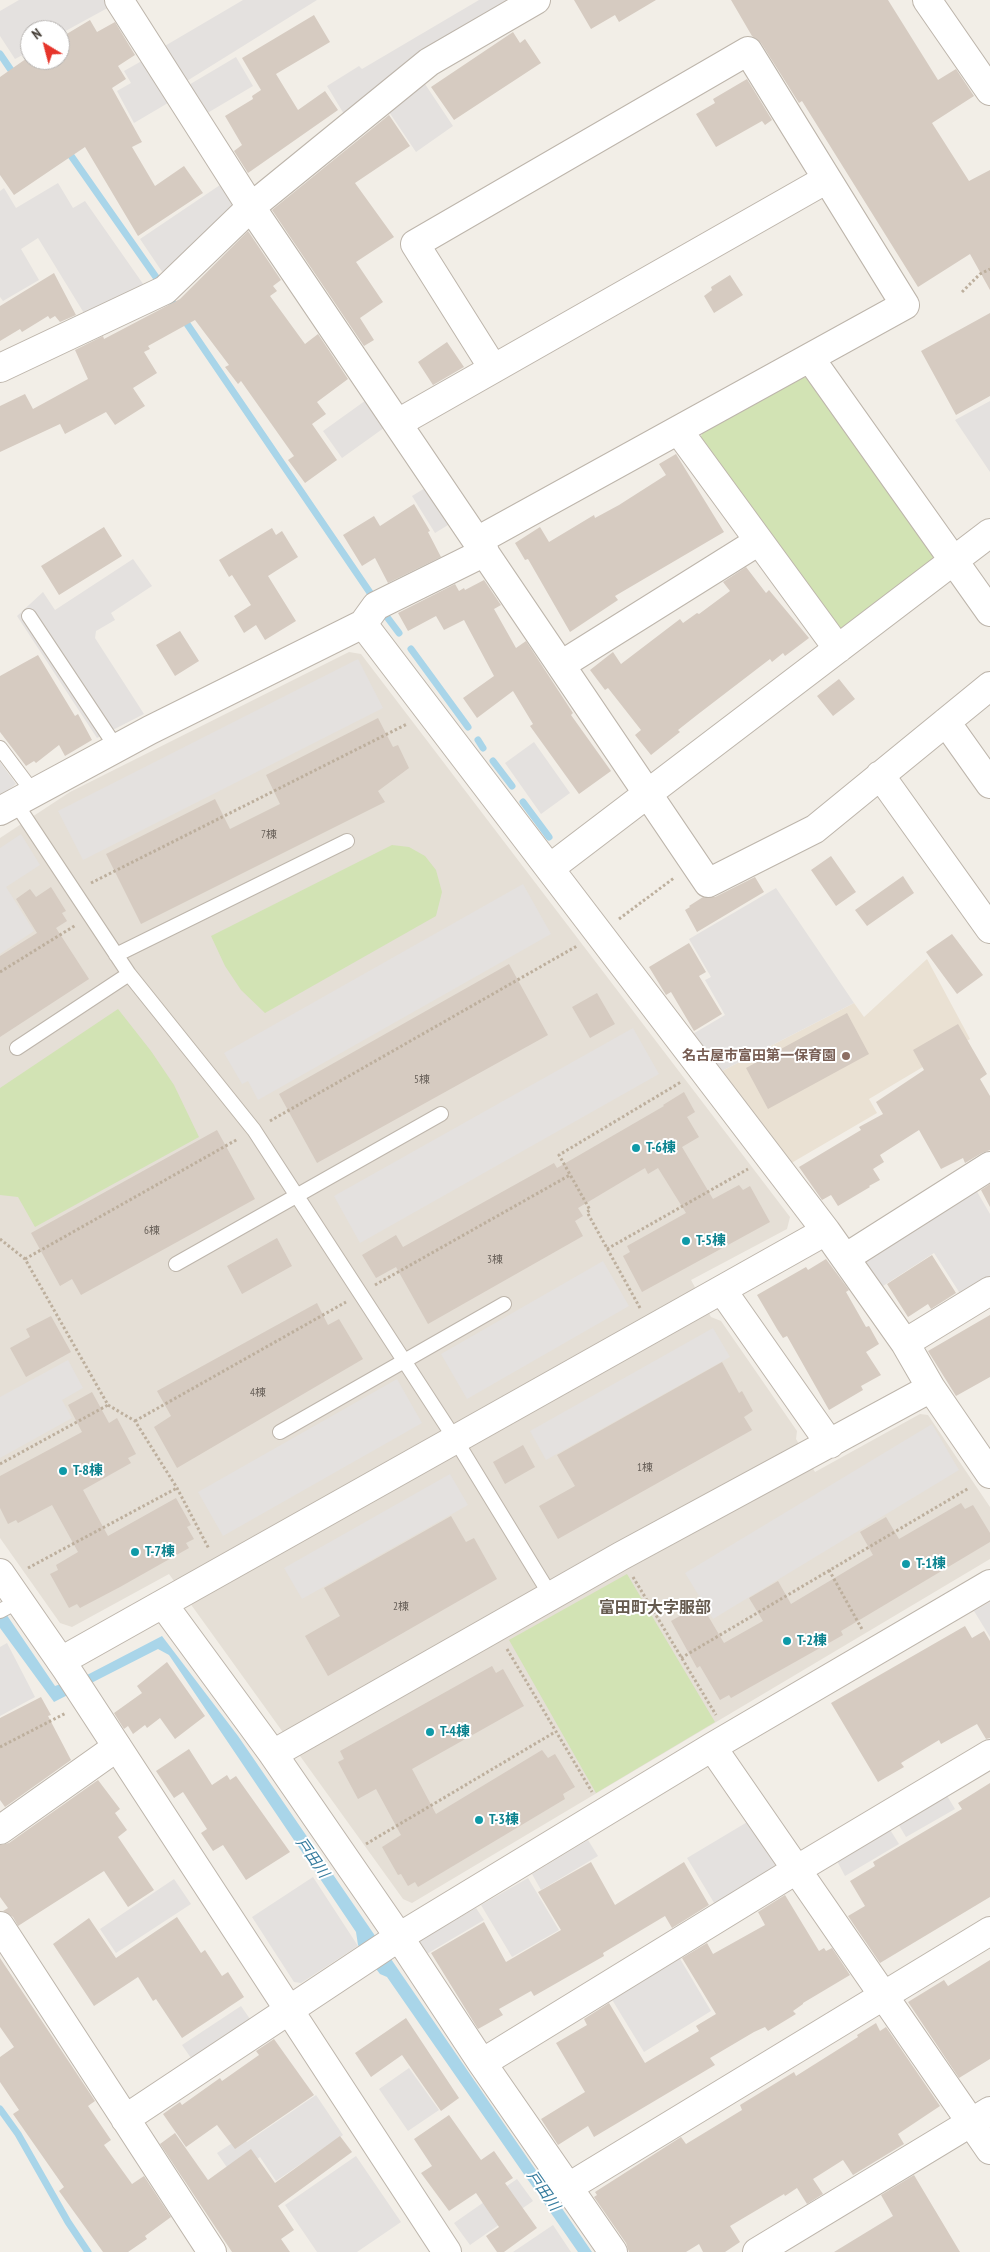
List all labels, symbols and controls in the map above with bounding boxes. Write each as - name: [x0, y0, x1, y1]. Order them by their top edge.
- north arrow: [20, 20, 70, 70]
- text: N: [28, 24, 45, 43]
- house number: 7棟: [261, 828, 277, 842]
- place label: 名古屋市富田第一保育園: [682, 1048, 836, 1064]
- marker: 名古屋市富田第一保育園: [840, 1050, 852, 1062]
- house number: 5棟: [414, 1073, 430, 1087]
- place label: T-6棟: [646, 1140, 676, 1156]
- marker: T-6棟: [630, 1142, 642, 1154]
- house number: 6棟: [144, 1224, 160, 1238]
- place label: T-5棟: [696, 1233, 726, 1249]
- marker: T-5棟: [680, 1235, 692, 1247]
- house number: 3棟: [487, 1253, 503, 1267]
- house number: 4棟: [250, 1386, 266, 1400]
- house number: 1棟: [637, 1461, 653, 1475]
- place label: T-8棟: [73, 1463, 103, 1479]
- marker: T-8棟: [57, 1465, 69, 1477]
- place label: T-7棟: [145, 1544, 175, 1560]
- marker: T-7棟: [129, 1546, 141, 1558]
- place label: T-1棟: [916, 1556, 946, 1572]
- marker: T-1棟: [900, 1558, 912, 1570]
- district label: 富田町大字服部: [599, 1598, 711, 1618]
- house number: 2棟: [393, 1600, 409, 1614]
- place label: T-2棟: [797, 1633, 827, 1649]
- marker: T-2棟: [781, 1635, 793, 1647]
- place label: T-4棟: [440, 1724, 470, 1740]
- marker: T-4棟: [424, 1726, 436, 1738]
- place label: T-3棟: [489, 1812, 519, 1828]
- marker: T-3棟: [473, 1814, 485, 1826]
- water label: 戸田川: [292, 1834, 332, 1882]
- water label: 戸田川: [523, 2167, 563, 2215]

